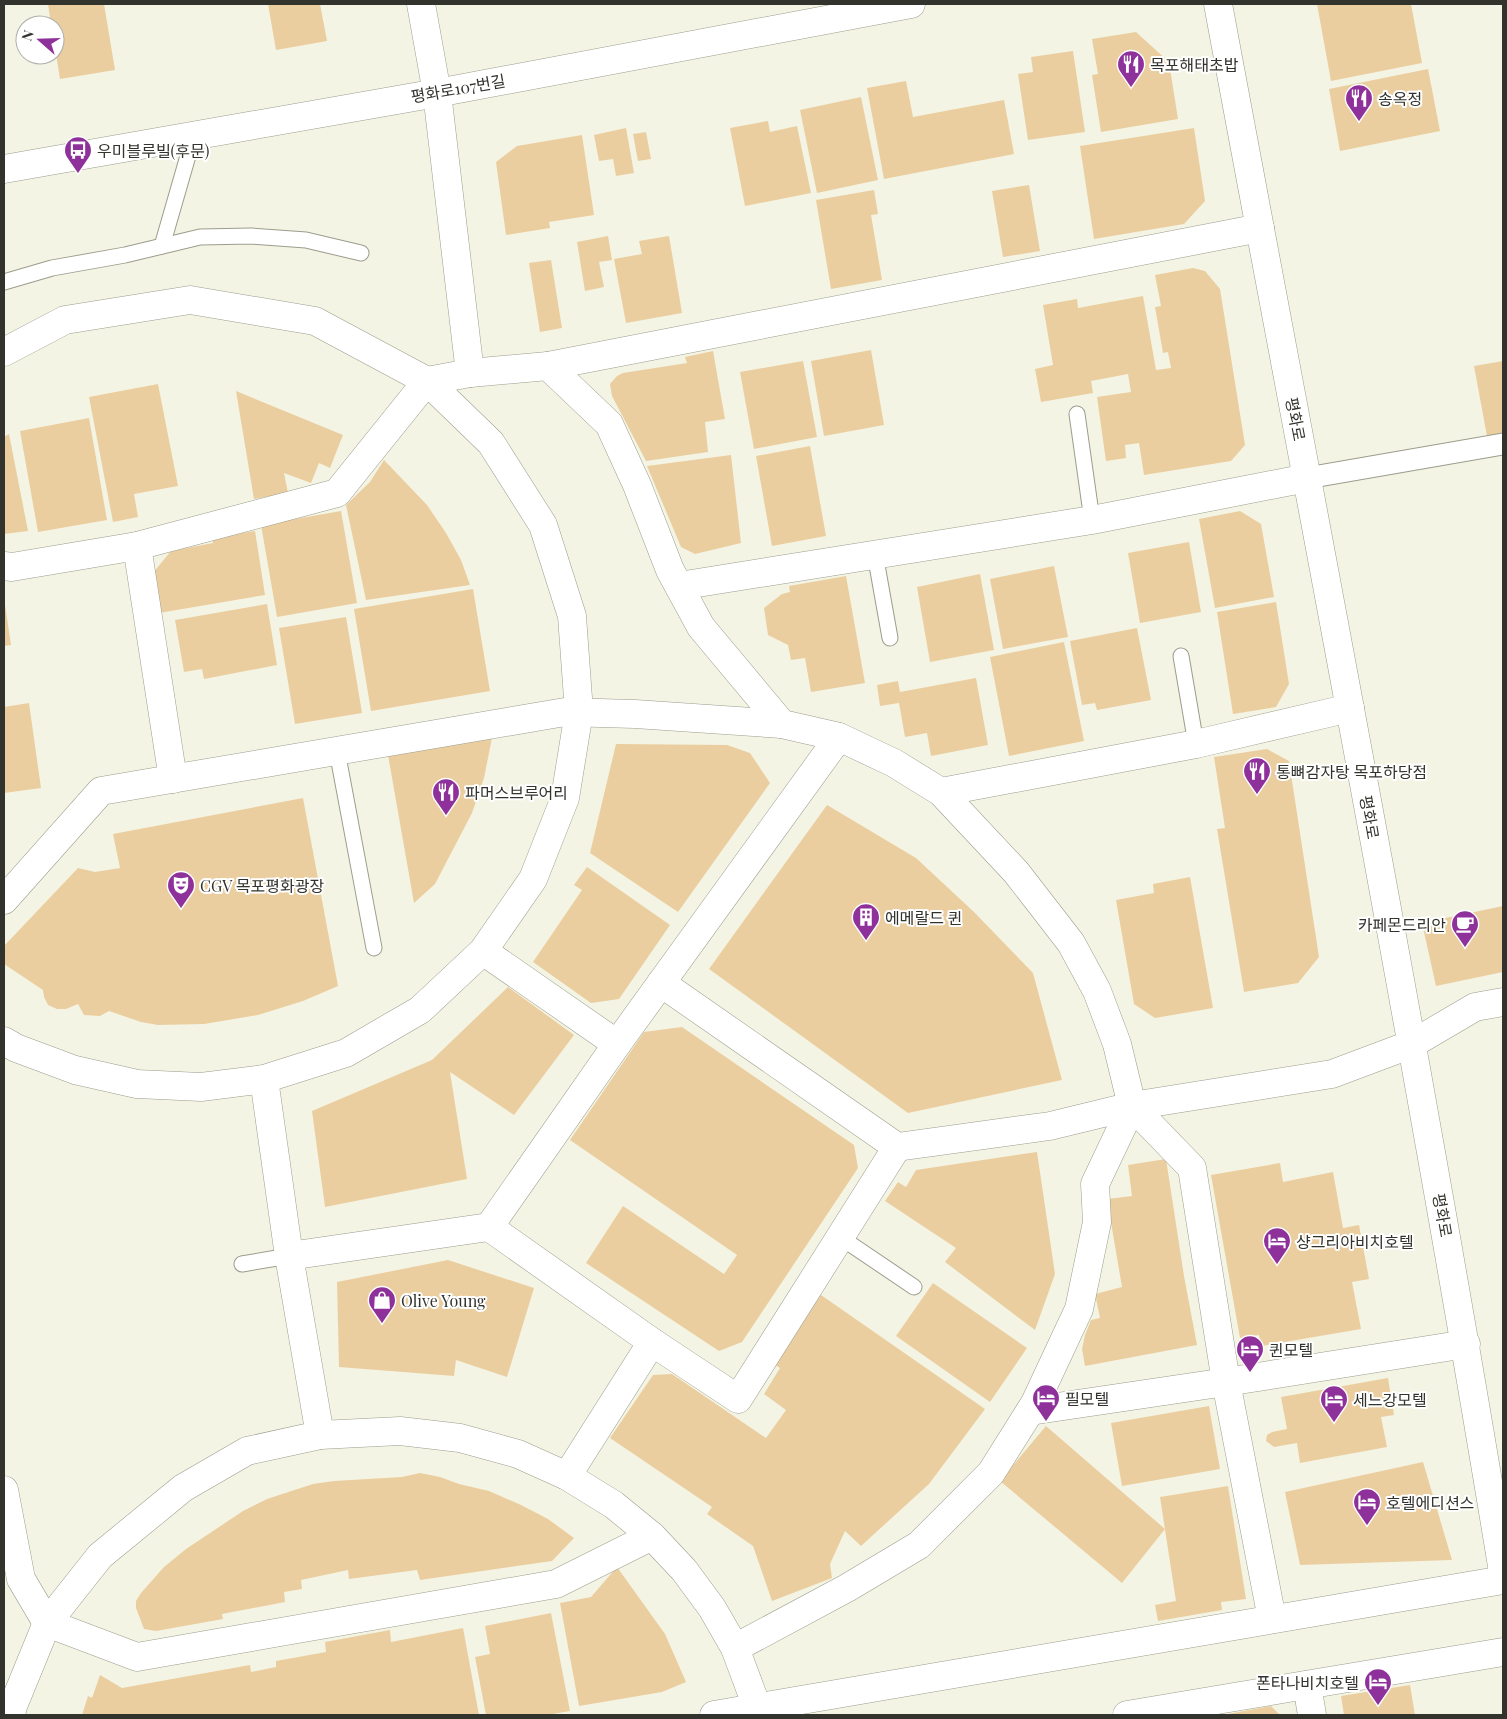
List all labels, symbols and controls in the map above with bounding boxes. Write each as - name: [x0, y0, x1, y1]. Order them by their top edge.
- north arrow: [15, 15, 65, 65]
- text: N: [17, 27, 38, 43]
- restaurant icon: 목포해태초밥: [1116, 49, 1146, 88]
- place label: 목포해태초밥: [1150, 54, 1239, 75]
- street label: 평화로107번길: [409, 69, 507, 107]
- restaurant icon: 송옥정: [1344, 83, 1374, 122]
- place label: 송옥정: [1378, 88, 1422, 109]
- bus stop icon: 우미블루빌(후문): [63, 135, 93, 174]
- place label: 우미블루빌(후문): [97, 140, 209, 161]
- street label: 평화로: [1281, 395, 1311, 443]
- restaurant icon: 통뼈감자탕 목포하당점: [1242, 756, 1272, 795]
- place label: 통뼈감자탕 목포하당점: [1276, 761, 1427, 782]
- restaurant icon: 파머스브루어리: [431, 777, 461, 816]
- place label: 파머스브루어리: [465, 782, 568, 803]
- street label: 평화로: [1356, 793, 1384, 841]
- theatre icon: CGV 목포평화광장: [166, 870, 196, 909]
- place label: CGV 목포평화광장: [200, 875, 324, 896]
- building icon: 에메랄드 퀸: [851, 902, 881, 941]
- place label: 에메랄드 퀸: [885, 907, 963, 928]
- cafe icon: 카페몬드리안: [1450, 909, 1480, 948]
- place label: 카페몬드리안: [1358, 914, 1446, 935]
- street label: 평화로: [1429, 1191, 1457, 1239]
- hotel icon: 샹그리아비치호텔: [1262, 1226, 1292, 1265]
- place label: 샹그리아비치호텔: [1296, 1231, 1414, 1252]
- shop icon: Olive Young: [367, 1285, 397, 1324]
- place label: Olive Young: [401, 1290, 486, 1311]
- hotel icon: 퀸모텔: [1235, 1334, 1265, 1373]
- place label: 퀸모텔: [1269, 1339, 1313, 1360]
- hotel icon: 필모텔: [1031, 1383, 1061, 1422]
- hotel icon: 세느강모텔: [1319, 1384, 1349, 1423]
- place label: 필모텔: [1065, 1388, 1109, 1409]
- place label: 세느강모텔: [1353, 1389, 1427, 1410]
- hotel icon: 호텔에디션스: [1352, 1487, 1382, 1526]
- place label: 호텔에디션스: [1386, 1492, 1474, 1513]
- hotel icon: 폰타나비치호텔: [1363, 1667, 1393, 1706]
- place label: 폰타나비치호텔: [1256, 1672, 1359, 1693]

